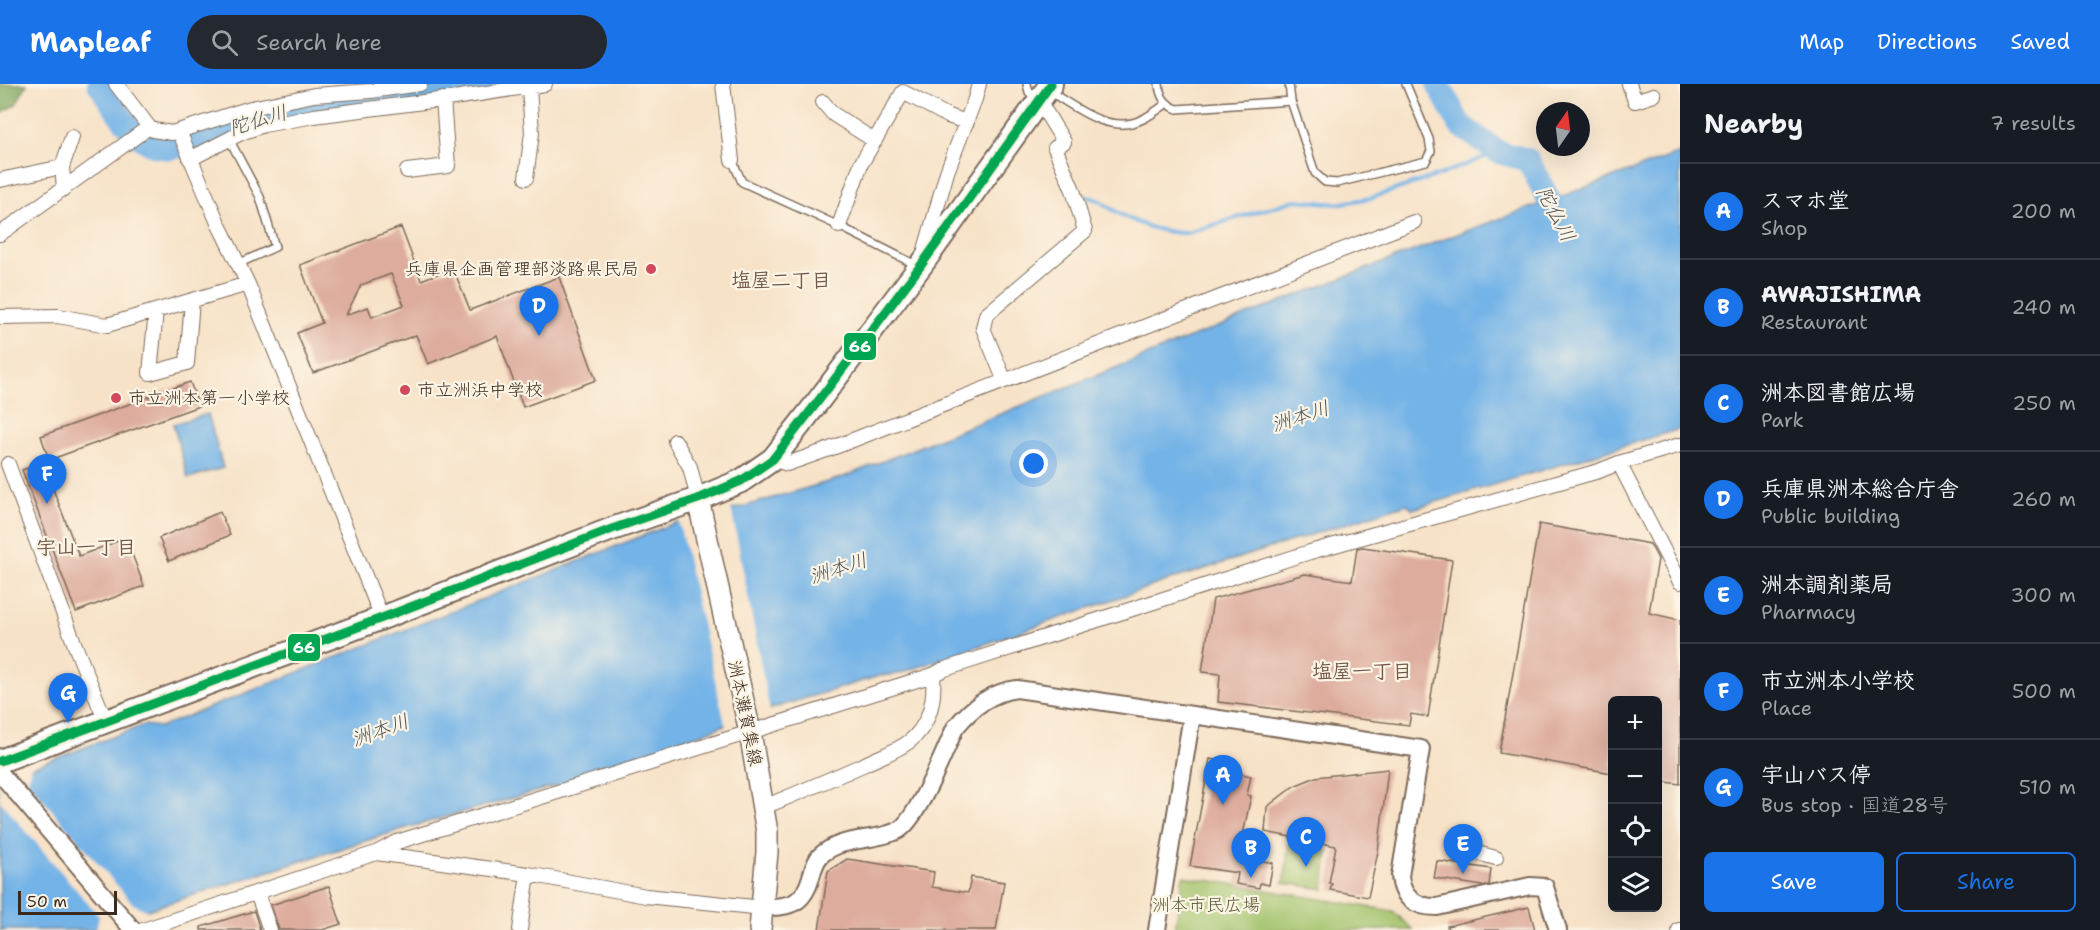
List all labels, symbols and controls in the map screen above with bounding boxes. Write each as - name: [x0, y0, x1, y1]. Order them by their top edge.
- search box: [187, 15, 607, 69]
- text: Mapleaf: [30, 23, 151, 61]
- icon: search: [208, 26, 241, 59]
- text: Search here: [256, 28, 382, 57]
- text: Map: [1799, 28, 1844, 56]
- text: Directions: [1877, 28, 1977, 56]
- text: Saved: [2010, 28, 2070, 56]
- water label: 陀仏川: [226, 99, 290, 141]
- north arrow: [1536, 102, 1590, 156]
- text: Nearby: [1704, 106, 1803, 141]
- text: 7 results: [1990, 110, 2076, 136]
- water label: 陀仏川: [1530, 181, 1582, 247]
- text: スマホ堂: [1761, 186, 1849, 215]
- text: A: [1716, 198, 1731, 224]
- text: 200 m: [2011, 198, 2076, 224]
- text: Shop: [1761, 215, 1808, 241]
- place label: 兵庫県企画管理部淡路県民局: [405, 257, 639, 281]
- marker: 兵庫県企画管理部淡路県民局: [644, 262, 658, 276]
- district label: 塩屋二丁目: [731, 267, 831, 293]
- text: AWAJISHIMA: [1761, 280, 1921, 309]
- pin: D: [520, 286, 558, 336]
- text: B: [1717, 294, 1730, 320]
- text: 240 m: [2011, 294, 2076, 320]
- text: Restaurant: [1761, 309, 1868, 335]
- line badge: 66: [843, 332, 877, 361]
- text: 66: [849, 336, 871, 357]
- place label: 市立洲浜中学校: [417, 378, 543, 402]
- text: 洲本図書館広場: [1761, 378, 1915, 407]
- marker: 市立洲浜中学校: [398, 383, 412, 397]
- place label: 市立洲本第一小学校: [128, 386, 290, 410]
- text: C: [1717, 390, 1730, 416]
- text: 250 m: [2012, 390, 2076, 416]
- marker: 市立洲本第一小学校: [109, 391, 123, 405]
- water label: 洲本川: [1267, 394, 1333, 438]
- text: Park: [1761, 407, 1804, 433]
- your location: [1019, 449, 1048, 478]
- pin: F: [28, 454, 66, 504]
- text: 兵庫県洲本総合庁舎: [1761, 474, 1959, 503]
- text: D: [1716, 486, 1731, 512]
- text: 260 m: [2011, 486, 2076, 512]
- text: Public building: [1761, 503, 1900, 529]
- district label: 宇山一丁目: [36, 534, 136, 560]
- water label: 洲本川: [805, 546, 871, 590]
- text: 洲本調剤薬局: [1761, 570, 1893, 599]
- text: E: [1717, 582, 1730, 608]
- text: 300 m: [2010, 582, 2076, 608]
- text: Pharmacy: [1761, 599, 1856, 625]
- line badge: 66: [287, 633, 321, 662]
- text: 66: [293, 637, 315, 658]
- street label: 洲本灘賀集線: [722, 658, 768, 768]
- district label: 塩屋一丁目: [1312, 658, 1412, 684]
- text: 市立洲本小学校: [1761, 666, 1915, 695]
- pin: G: [48, 674, 88, 723]
- text: F: [1718, 678, 1729, 704]
- text: 500 m: [2012, 678, 2076, 704]
- text: Place: [1761, 695, 1812, 721]
- map controls: [1608, 696, 1662, 912]
- button: +: [1608, 696, 1662, 750]
- water label: 洲本川: [347, 708, 413, 752]
- button: −: [1608, 750, 1662, 804]
- pin: A: [1204, 756, 1242, 805]
- text: 宇山バス停: [1761, 760, 1871, 789]
- text: G: [1715, 774, 1732, 800]
- text: 510 m: [2019, 774, 2076, 800]
- text: Bus stop · 国道28号: [1761, 792, 1948, 818]
- button: locate: [1608, 804, 1662, 858]
- pin: C: [1286, 818, 1326, 867]
- pin: E: [1444, 824, 1482, 874]
- pin: B: [1232, 828, 1270, 878]
- button: Save: [1704, 852, 1884, 912]
- button: Share: [1896, 852, 2076, 912]
- button: layers: [1608, 858, 1662, 912]
- scale bar: [18, 888, 117, 916]
- text: 50 m: [27, 891, 67, 912]
- park label: 洲本市民広場: [1152, 893, 1260, 917]

